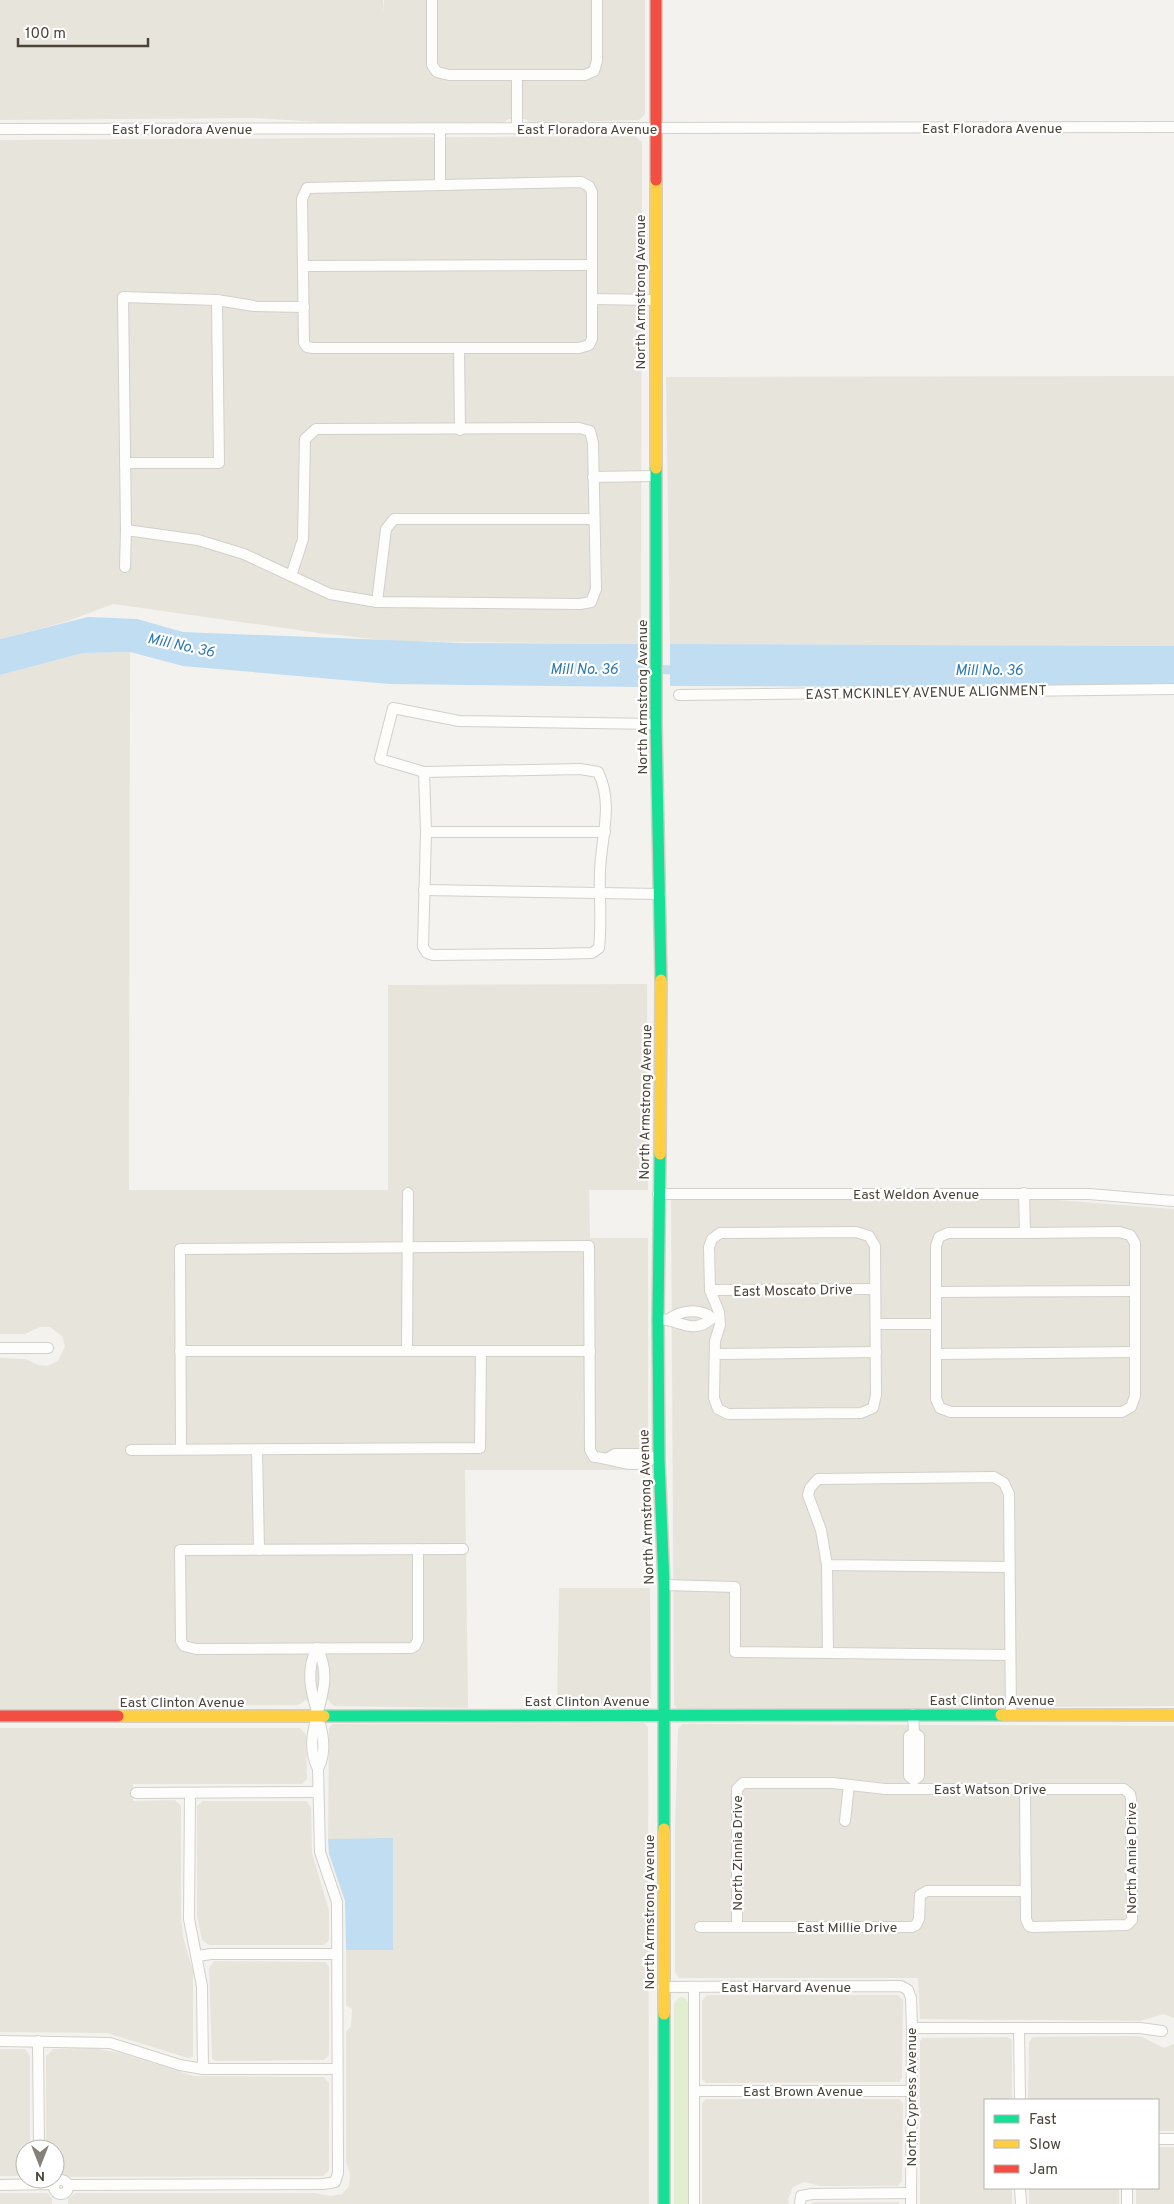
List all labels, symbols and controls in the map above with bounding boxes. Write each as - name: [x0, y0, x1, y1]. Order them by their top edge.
- scale bar: [18, 15, 148, 47]
- text: 100 m: [25, 25, 66, 44]
- street label: East Floradora Avenue: [922, 121, 1062, 138]
- street label: East Floradora Avenue: [112, 122, 252, 139]
- street label: East Floradora Avenue: [517, 122, 657, 139]
- street label: North Armstrong Avenue: [633, 214, 650, 370]
- street label: North Armstrong Avenue: [635, 619, 652, 775]
- water label: Mill No. 36: [145, 630, 216, 663]
- water label: Mill No. 36: [550, 661, 619, 680]
- water label: Mill No. 36: [955, 662, 1024, 681]
- street label: EAST MCKINLEY AVENUE ALIGNMENT: [805, 683, 1047, 704]
- street label: North Armstrong Avenue: [637, 1024, 656, 1180]
- street label: East Weldon Avenue: [853, 1187, 979, 1204]
- street label: East Moscato Drive: [733, 1282, 853, 1301]
- street label: North Armstrong Avenue: [636, 1429, 659, 1585]
- street label: East Clinton Avenue: [930, 1693, 1054, 1710]
- street label: East Clinton Avenue: [525, 1694, 649, 1711]
- street label: East Clinton Avenue: [120, 1695, 244, 1712]
- street label: East Watson Drive: [934, 1782, 1046, 1799]
- street label: North Zinnia Drive: [730, 1795, 747, 1911]
- street label: North Annie Drive: [1124, 1802, 1141, 1914]
- street label: North Armstrong Avenue: [642, 1834, 659, 1990]
- street label: East Millie Drive: [797, 1920, 897, 1937]
- street label: East Harvard Avenue: [721, 1980, 851, 1997]
- street label: North Cypress Avenue: [904, 2028, 921, 2167]
- street label: East Brown Avenue: [743, 2084, 863, 2101]
- legend: [984, 2099, 1159, 2189]
- text: Fast: [1029, 2111, 1057, 2130]
- text: Slow: [1029, 2136, 1061, 2155]
- north arrow: [15, 2139, 65, 2189]
- text: Jam: [1029, 2161, 1058, 2180]
- text: N: [35, 2167, 45, 2184]

